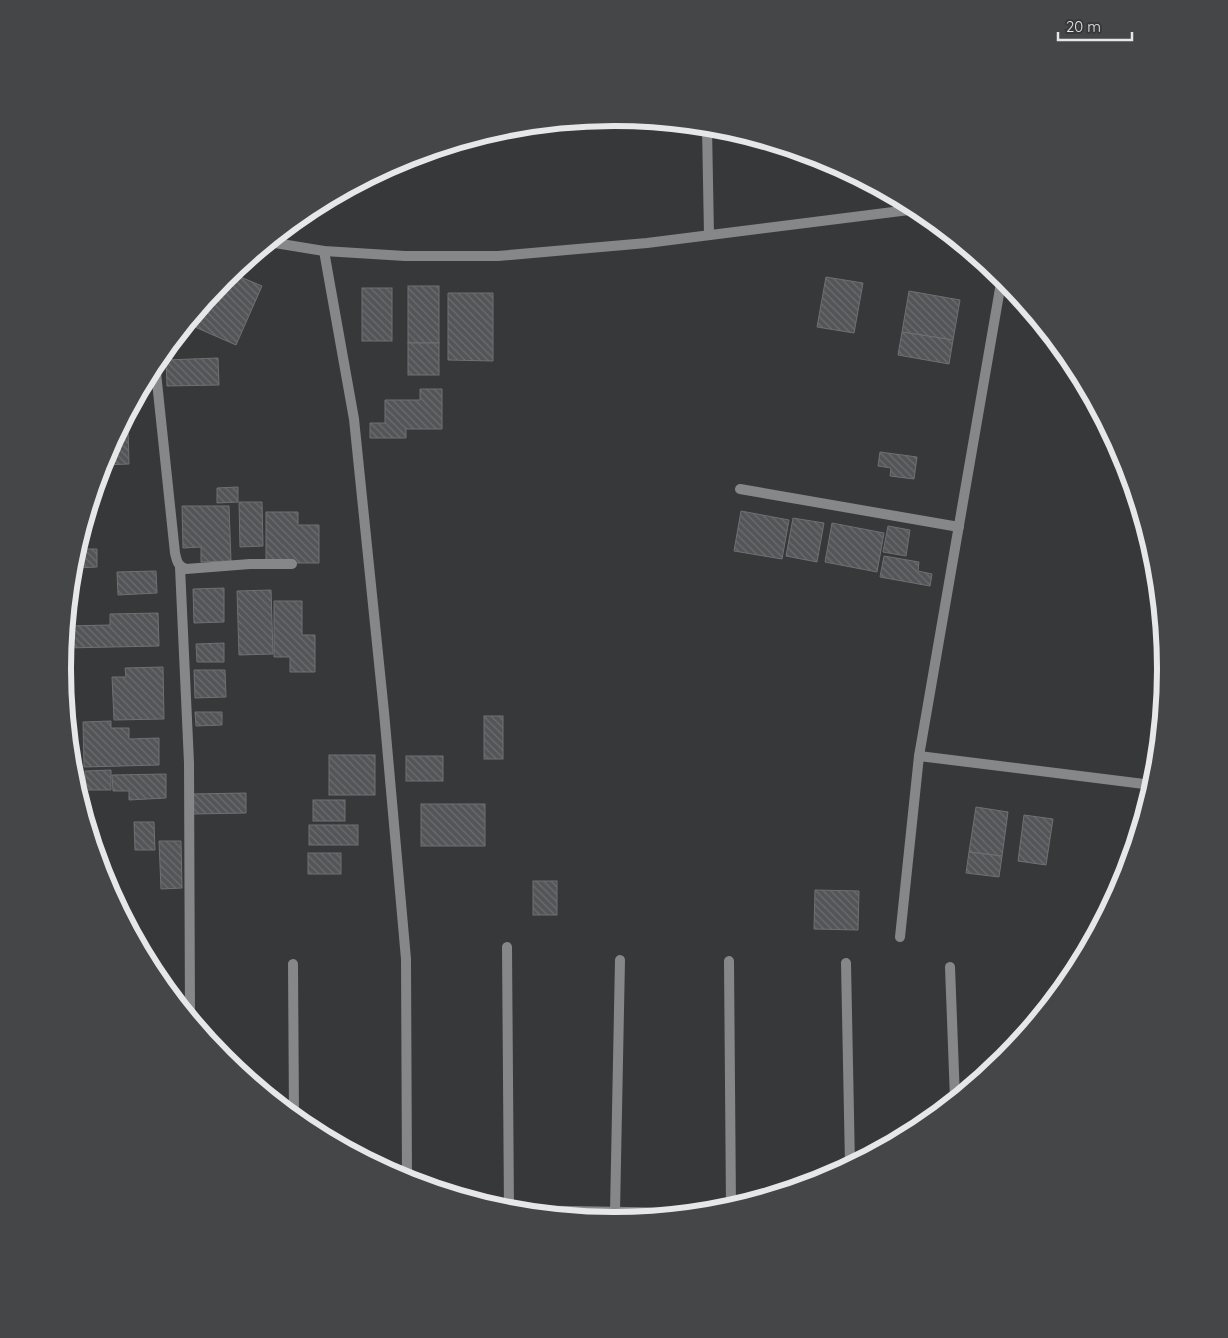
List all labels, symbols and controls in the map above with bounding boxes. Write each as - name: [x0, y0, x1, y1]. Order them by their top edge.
- scale bar: [1058, 10, 1132, 42]
- text: 20 m: [1066, 17, 1101, 36]

